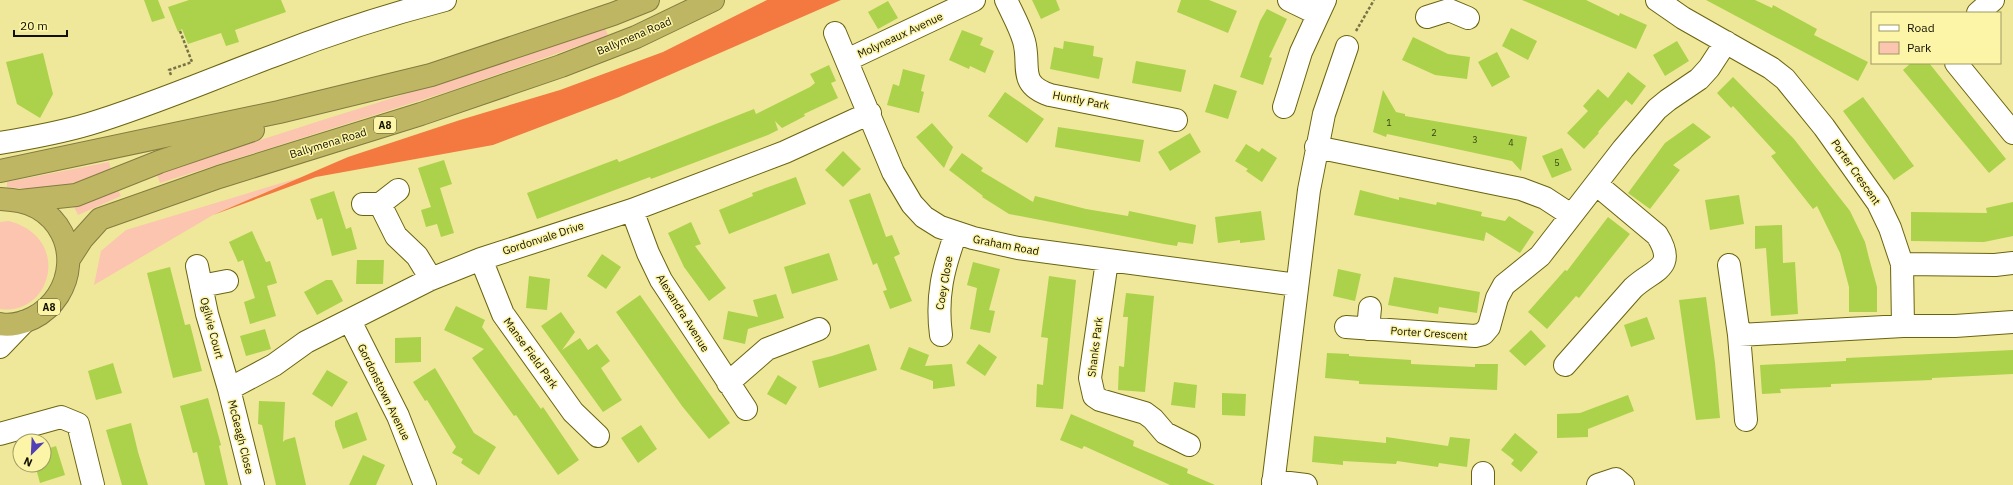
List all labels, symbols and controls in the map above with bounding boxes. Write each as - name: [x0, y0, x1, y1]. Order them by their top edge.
- street label: Molyneaux Avenue: [855, 9, 945, 61]
- scale bar: [14, 12, 67, 38]
- legend: [1871, 12, 2001, 64]
- street label: Ballymena Road: [594, 14, 674, 58]
- text: 20 m: [20, 18, 48, 33]
- text: Road: [1907, 20, 1935, 35]
- text: Park: [1907, 40, 1932, 55]
- street label: Huntly Park: [1052, 88, 1111, 112]
- road number: A8: [374, 117, 396, 133]
- house number: 1: [1386, 117, 1392, 128]
- street label: Ballymena Road: [288, 125, 368, 161]
- house number: 2: [1431, 127, 1437, 138]
- house number: 3: [1472, 134, 1478, 145]
- street label: Porter Crescent: [1828, 136, 1884, 208]
- house number: 4: [1508, 137, 1514, 148]
- house number: 5: [1554, 157, 1560, 168]
- street label: Gordonvale Drive: [500, 218, 586, 258]
- street label: Graham Road: [972, 232, 1040, 258]
- street label: Coey Close: [932, 255, 956, 311]
- street label: Alexandra Avenue: [653, 271, 713, 355]
- street label: Ogilvie Court: [197, 296, 227, 360]
- road number: A8: [38, 299, 60, 315]
- street label: Manse Field Park: [501, 315, 562, 391]
- street label: Shanks Park: [1084, 316, 1106, 378]
- street label: Porter Crescent: [1390, 323, 1468, 343]
- street label: Gordonstown Avenue: [355, 341, 413, 443]
- street label: McGeagh Close: [225, 398, 257, 476]
- north arrow: [12, 433, 52, 473]
- text: N: [21, 454, 34, 470]

